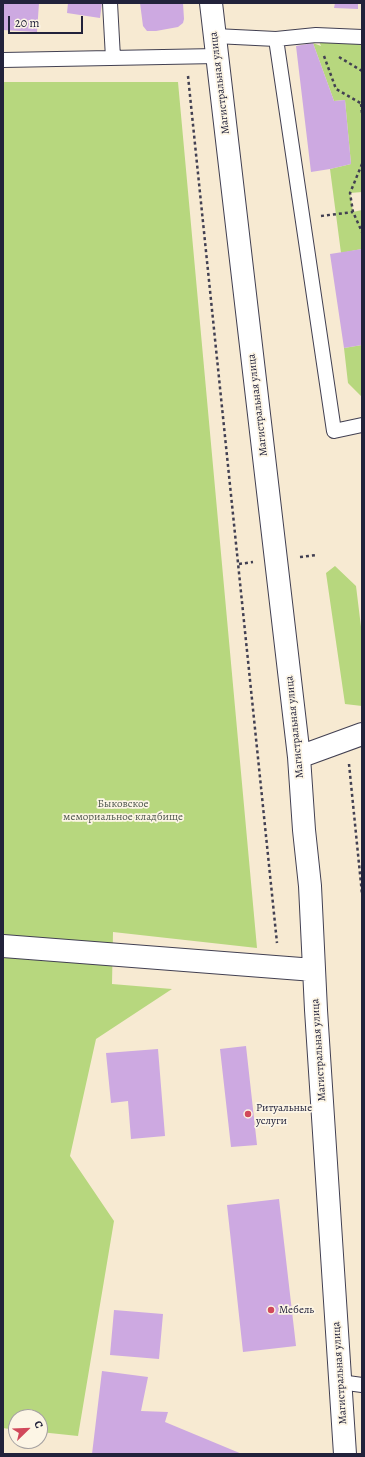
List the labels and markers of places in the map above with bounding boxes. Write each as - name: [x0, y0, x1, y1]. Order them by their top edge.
- place label: Ритуальные услуги: [256, 1101, 312, 1127]
- marker: Ритуальные услуги: [243, 1109, 253, 1119]
- place label: Мебель: [279, 1303, 314, 1317]
- marker: Мебель: [266, 1305, 276, 1315]

